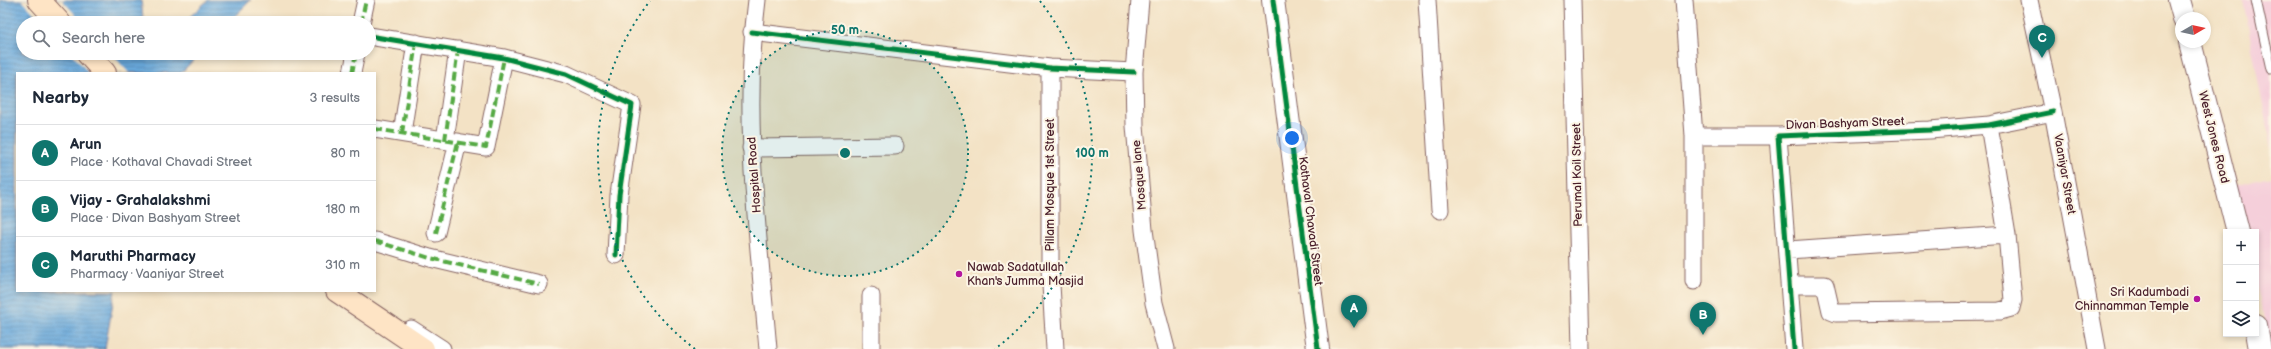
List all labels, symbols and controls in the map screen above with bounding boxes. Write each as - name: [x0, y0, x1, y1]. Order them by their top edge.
- north arrow: [2175, 12, 2211, 48]
- search box: [16, 16, 376, 60]
- text: 50 m: [831, 23, 859, 38]
- pin: C: [2029, 25, 2055, 58]
- icon: search: [30, 27, 52, 49]
- text: Search here: [62, 29, 145, 48]
- text: Nearby: [32, 88, 89, 108]
- street label: West Jones Road: [2195, 89, 2232, 185]
- text: 3 results: [309, 90, 360, 106]
- street label: Divan Bashyam Street: [1785, 114, 1905, 133]
- street label: Pillam Mosque 1st Street: [1043, 118, 1058, 251]
- street label: Perumal Koil Street: [1569, 123, 1586, 227]
- your location: [1282, 128, 1302, 148]
- street label: Vaaniyar Street: [2050, 132, 2079, 216]
- text: Arun: [70, 135, 102, 154]
- street label: Hospital Road: [744, 136, 765, 214]
- street label: Mosque lane: [1129, 139, 1150, 211]
- text: A: [41, 145, 49, 161]
- text: 80 m: [331, 145, 360, 161]
- centre of rings: [838, 146, 852, 160]
- text: 100 m: [1075, 146, 1109, 161]
- text: Place · Kothaval Chavadi Street: [70, 154, 252, 170]
- street label: Kothaval Chavadi Street: [1295, 156, 1326, 287]
- text: Vijay - Grahalakshmi: [70, 191, 210, 210]
- text: B: [40, 201, 50, 217]
- text: 180 m: [325, 201, 360, 217]
- text: Place · Divan Bashyam Street: [70, 210, 240, 226]
- map controls: [2223, 229, 2259, 337]
- button: +: [2223, 229, 2259, 265]
- text: Maruthi Pharmacy: [70, 247, 196, 266]
- text: C: [40, 257, 50, 273]
- text: 310 m: [325, 257, 360, 273]
- place label: Nawab Sadatullah Khan's Jumma Masjid: [967, 260, 1084, 289]
- button: −: [2223, 265, 2259, 301]
- text: Pharmacy · Vaaniyar Street: [70, 266, 224, 282]
- marker: Nawab Sadatullah Khan's Jumma Masjid: [954, 269, 964, 279]
- place label: Sri Kadumbadi Chinnamman Temple: [2075, 285, 2189, 314]
- marker: Sri Kadumbadi Chinnamman Temple: [2192, 294, 2202, 304]
- pin: A: [1341, 295, 1367, 328]
- button: layers: [2223, 301, 2259, 337]
- pin: B: [1690, 302, 1716, 335]

